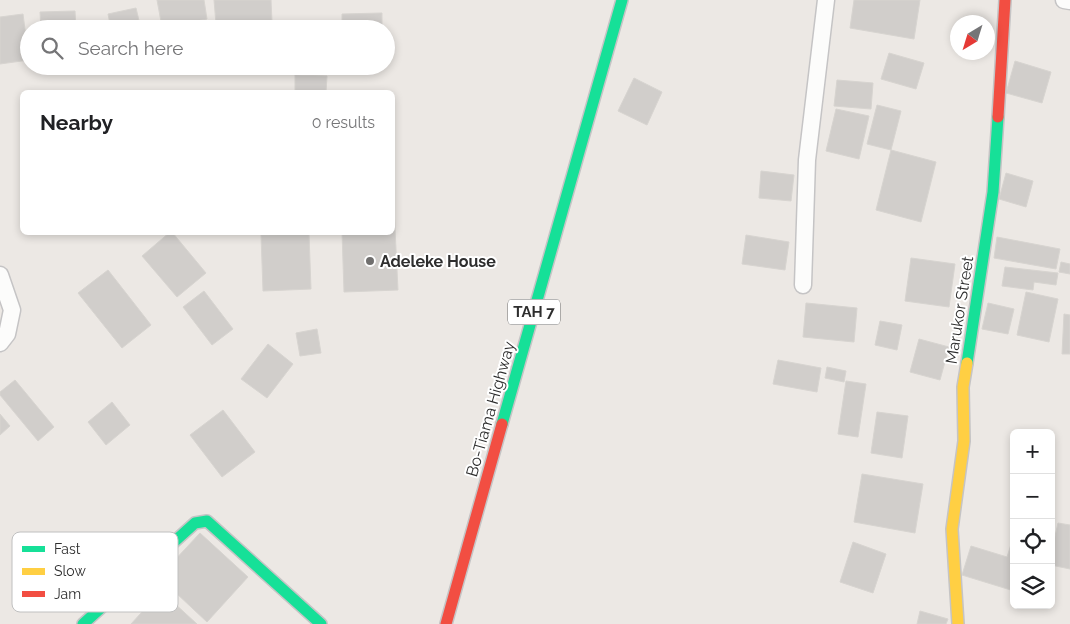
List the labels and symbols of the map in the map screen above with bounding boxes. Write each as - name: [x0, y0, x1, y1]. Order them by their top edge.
- north arrow: [950, 15, 995, 60]
- place label: Adeleke House: [380, 252, 496, 271]
- street label: Marukor Street: [942, 254, 978, 365]
- marker: Adeleke House: [364, 255, 376, 267]
- road number: TAH 7: [508, 300, 560, 324]
- street label: Bo-Tiama Highway: [462, 339, 519, 479]
- legend: [12, 532, 178, 612]
- text: Fast: [54, 541, 81, 557]
- text: Slow: [54, 563, 86, 579]
- text: Jam: [54, 586, 81, 602]

